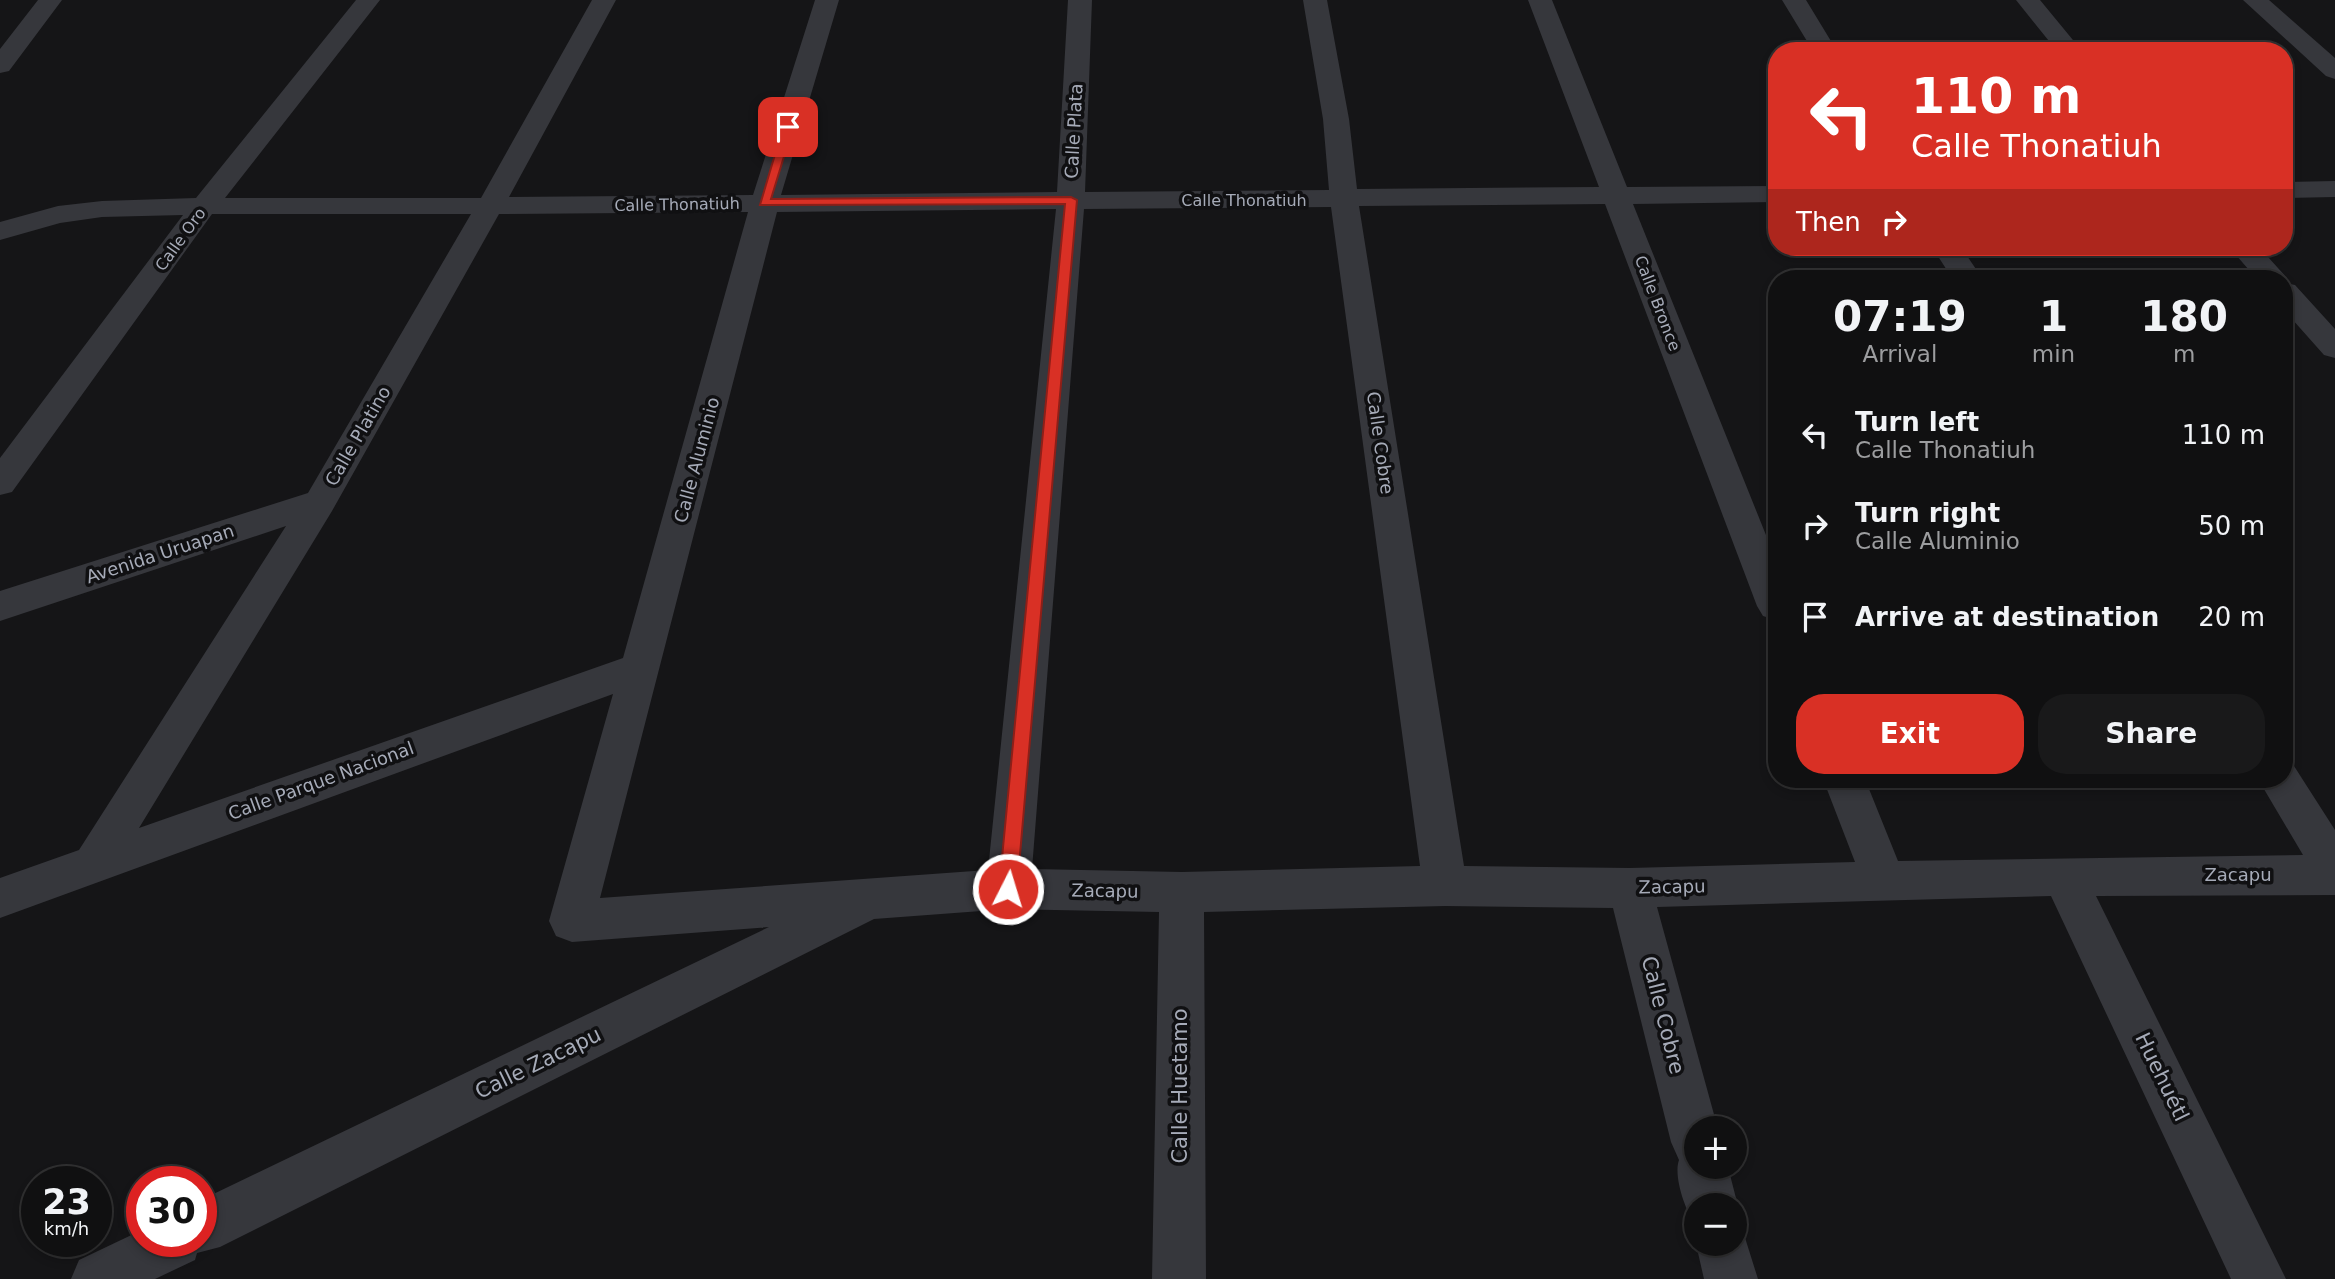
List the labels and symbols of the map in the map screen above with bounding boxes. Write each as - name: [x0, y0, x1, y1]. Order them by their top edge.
- street label: Calle Plata: [1061, 83, 1086, 179]
- pin: [758, 97, 818, 157]
- street label: Calle Thonatiuh: [1181, 191, 1307, 210]
- street label: Calle Thonatiuh: [614, 194, 740, 215]
- street label: Calle Oro: [151, 204, 210, 275]
- street label: Calle Bronce: [1631, 253, 1684, 354]
- street label: Calle Platino: [321, 382, 395, 489]
- street label: Calle Cobre: [1363, 390, 1398, 496]
- street label: Calle Aluminio: [670, 395, 723, 525]
- street label: Avenida Uruapan: [83, 520, 237, 587]
- street label: Calle Parque Nacional: [225, 737, 417, 824]
- position arrow: [971, 852, 1045, 926]
- street label: Zacapu: [2204, 864, 2272, 885]
- street label: Zacapu: [1638, 875, 1706, 898]
- street label: Zacapu: [1071, 879, 1139, 902]
- street label: Calle Cobre: [1637, 954, 1689, 1076]
- street label: Calle Huetamo: [1168, 1008, 1192, 1164]
- street label: Calle Zacapu: [471, 1022, 605, 1104]
- street label: Huehuétl: [2130, 1029, 2194, 1125]
- speed limit sign: 30: [126, 1166, 217, 1257]

